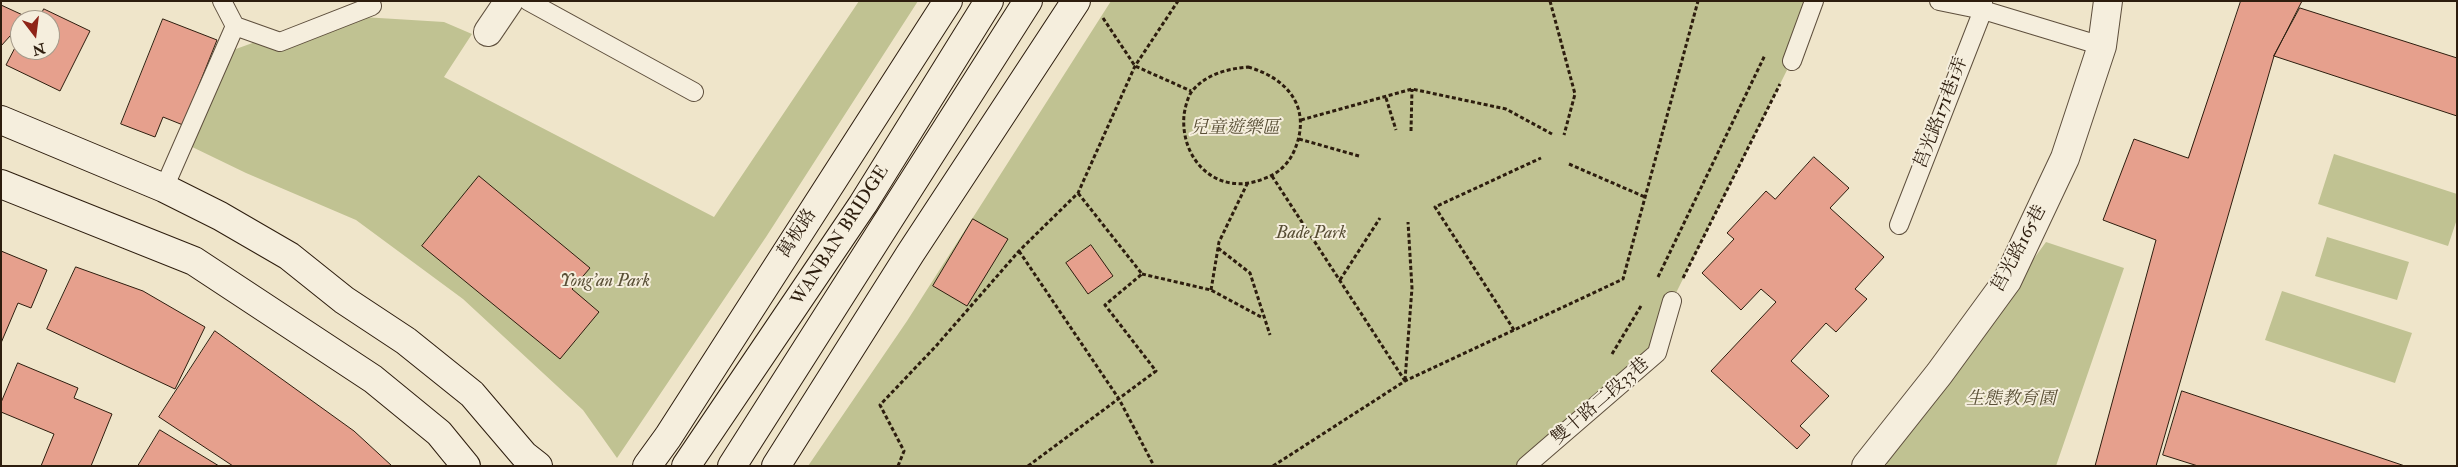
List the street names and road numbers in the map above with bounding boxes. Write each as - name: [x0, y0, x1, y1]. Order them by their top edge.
- street label: 莒光路171巷1弄: [1911, 54, 1973, 172]
- street label: WANBAN BRIDGE: [788, 162, 894, 310]
- street label: 莒光路165巷: [1988, 202, 2052, 296]
- street label: 萬板路: [774, 205, 822, 263]
- street label: 雙十路二段33巷: [1548, 354, 1654, 450]

